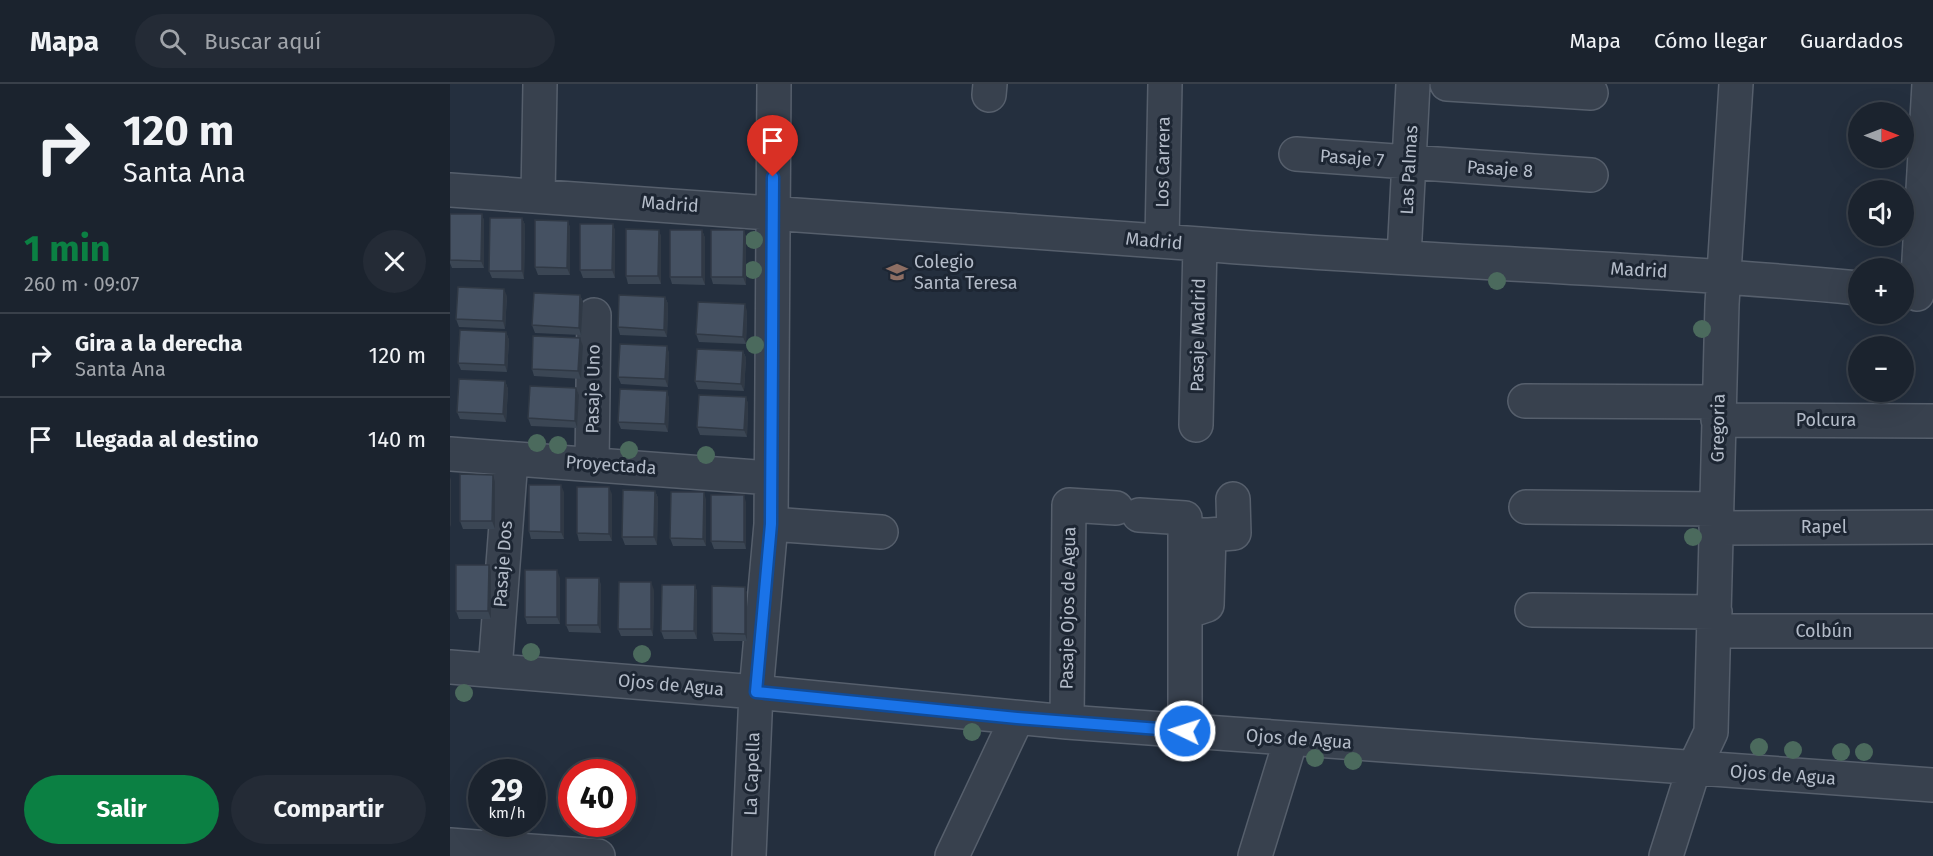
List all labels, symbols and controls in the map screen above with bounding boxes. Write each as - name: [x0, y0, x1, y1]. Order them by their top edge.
- search box: [135, 14, 555, 68]
- text: Mapa: [30, 25, 99, 58]
- icon: search: [156, 25, 189, 58]
- text: Buscar aquí: [204, 28, 321, 55]
- text: Mapa: [1569, 28, 1621, 54]
- text: Cómo llegar: [1654, 28, 1767, 54]
- text: Guardados: [1800, 28, 1903, 54]
- north arrow: [1848, 102, 1914, 168]
- map controls: [1848, 102, 1914, 402]
- text: 120 m: [123, 106, 234, 156]
- icon: right: [24, 108, 102, 186]
- pin: [747, 115, 798, 177]
- street label: Los Carrera: [1151, 116, 1175, 208]
- icon: arrive: [756, 124, 789, 157]
- street label: Las Palmas: [1396, 125, 1422, 215]
- street label: Pasaje 7: [1319, 145, 1385, 171]
- street label: Pasaje 8: [1466, 156, 1534, 182]
- text: Santa Ana: [123, 157, 246, 189]
- button: sound: [1848, 180, 1914, 246]
- street label: Madrid: [641, 191, 699, 217]
- text: 1 min: [24, 227, 111, 271]
- street label: Madrid: [1124, 228, 1184, 254]
- button: close: [363, 230, 426, 293]
- place label: Colegio Santa Teresa: [914, 251, 1017, 294]
- street label: Madrid: [1610, 258, 1668, 282]
- button: +: [1848, 258, 1914, 324]
- school or university icon: Colegio Santa Teresa: [885, 260, 909, 284]
- text: 260 m · 09:07: [24, 272, 139, 296]
- street label: Pasaje Madrid: [1186, 278, 1210, 392]
- text: Gira a la derecha: [75, 330, 243, 357]
- button: −: [1848, 336, 1914, 402]
- icon: right: [24, 339, 57, 372]
- text: 120 m: [369, 342, 426, 369]
- street label: Pasaje Uno: [581, 344, 605, 434]
- text: Santa Ana: [75, 357, 166, 381]
- street label: Gregoria: [1706, 393, 1730, 463]
- street label: Polcura: [1796, 409, 1856, 431]
- icon: arrive: [24, 423, 57, 456]
- text: Llegada al destino: [75, 426, 259, 453]
- text: 140 m: [368, 426, 426, 453]
- street label: Proyectada: [565, 451, 657, 479]
- street label: Rapel: [1801, 516, 1847, 538]
- street label: Pasaje Dos: [489, 520, 517, 608]
- street label: Pasaje Ojos de Agua: [1056, 526, 1080, 690]
- street label: Colbún: [1795, 620, 1853, 642]
- street label: Ojos de Agua: [617, 669, 725, 701]
- position arrow: [1153, 699, 1217, 763]
- street label: Ojos de Agua: [1245, 724, 1353, 754]
- street label: La Capella: [740, 732, 764, 816]
- speed limit sign: 40: [558, 759, 636, 837]
- street label: Ojos de Agua: [1729, 760, 1837, 790]
- text: 29: [491, 773, 523, 809]
- button: Salir: [24, 775, 219, 844]
- button: Compartir: [231, 775, 426, 844]
- text: km/h: [488, 804, 526, 822]

